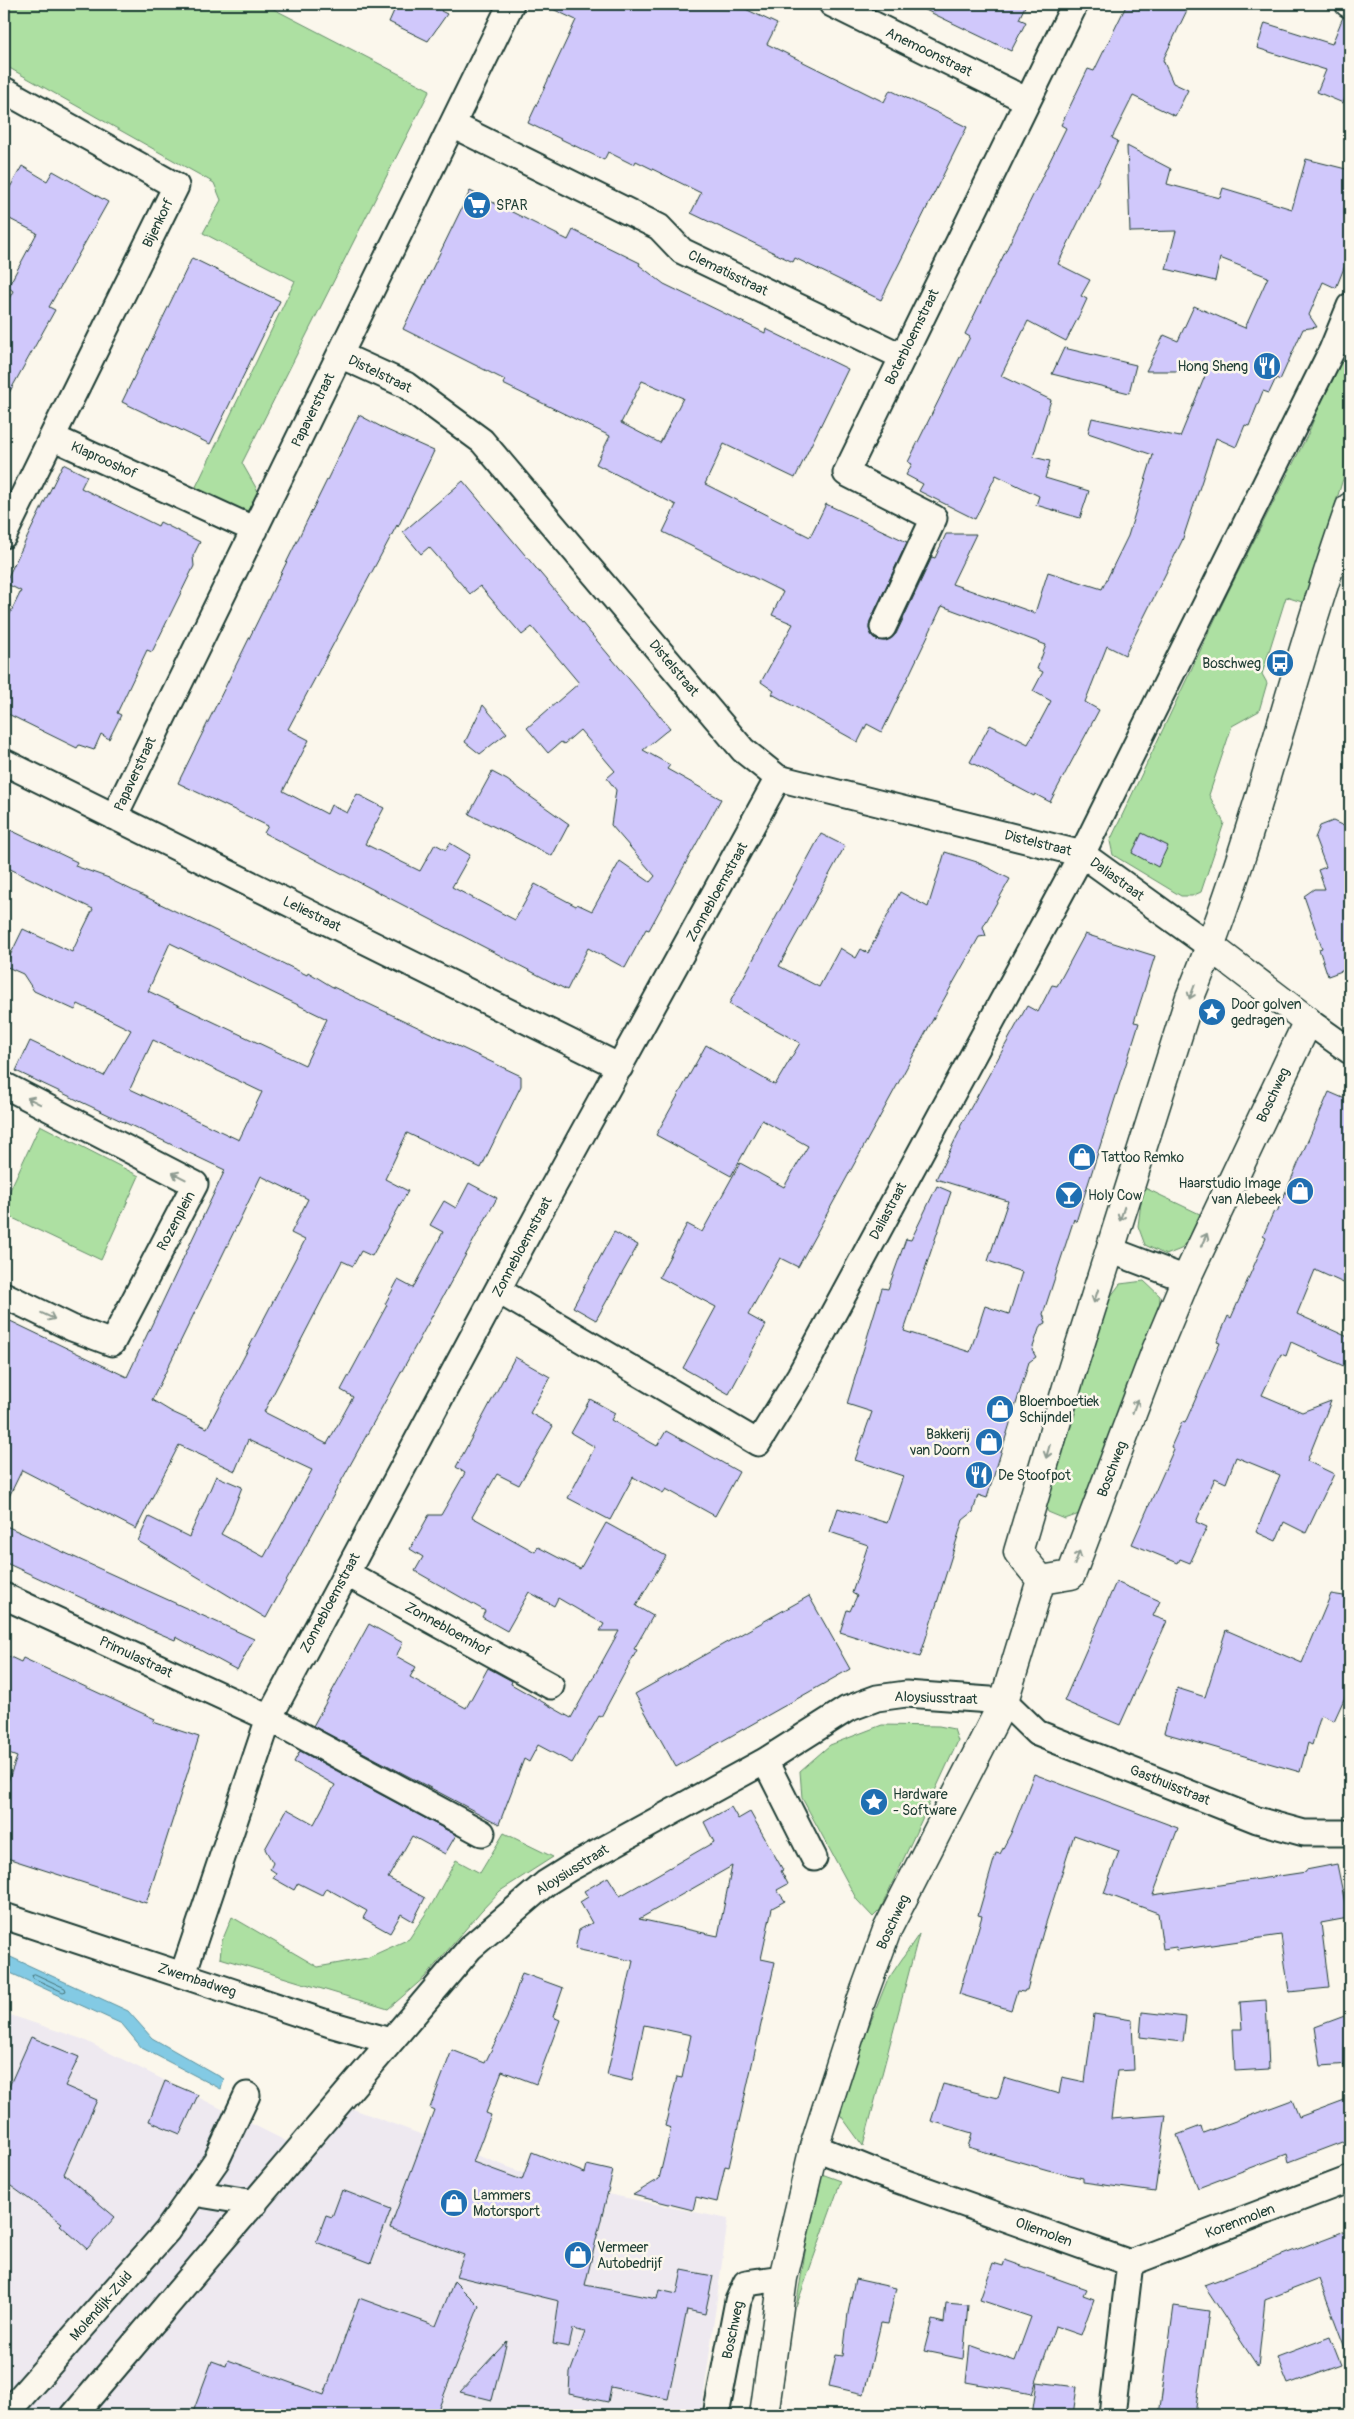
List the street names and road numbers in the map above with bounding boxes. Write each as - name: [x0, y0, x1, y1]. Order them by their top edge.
- street label: Anemoonstraat: [883, 24, 975, 80]
- street label: Bijenkorf: [139, 195, 177, 250]
- street label: Clematisstraat: [685, 246, 771, 300]
- street label: Boterbloemstraat: [881, 286, 943, 388]
- street label: Distelstraat: [345, 351, 415, 397]
- street label: Papaverstraat: [288, 370, 338, 450]
- street label: Klaprooshof: [68, 438, 140, 482]
- street label: Distelstraat: [645, 636, 703, 700]
- street label: Papaverstraat: [110, 734, 160, 814]
- street label: Distelstraat: [1003, 826, 1074, 860]
- street label: Zonnebloemstraat: [683, 839, 752, 945]
- street label: Daliastraat: [1087, 854, 1148, 905]
- street label: Leliestraat: [280, 893, 344, 936]
- street label: Boschweg: [1253, 1065, 1293, 1125]
- street label: Daliastraat: [866, 1179, 910, 1243]
- street label: Rozenplein: [153, 1188, 199, 1254]
- street label: Zonnebloemstraat: [488, 1194, 556, 1300]
- street label: Boschweg: [1094, 1439, 1130, 1499]
- street label: Zonnebloemstraat: [296, 1550, 364, 1656]
- street label: Zonnebloemhof: [402, 1598, 494, 1660]
- street label: Primulastraat: [97, 1633, 176, 1682]
- street label: Aloysiusstraat: [894, 1688, 978, 1708]
- street label: Gasthuisstraat: [1127, 1761, 1213, 1809]
- street label: Aloysiusstraat: [532, 1841, 612, 1899]
- street label: Boschweg: [873, 1892, 913, 1952]
- street label: Zwembadweg: [156, 1959, 238, 2001]
- street label: Korenmolen: [1203, 2200, 1277, 2242]
- street label: Oliemolen: [1013, 2214, 1075, 2250]
- street label: Molendijk-Zuid: [66, 2268, 136, 2344]
- street label: Boschweg: [719, 2299, 747, 2361]

